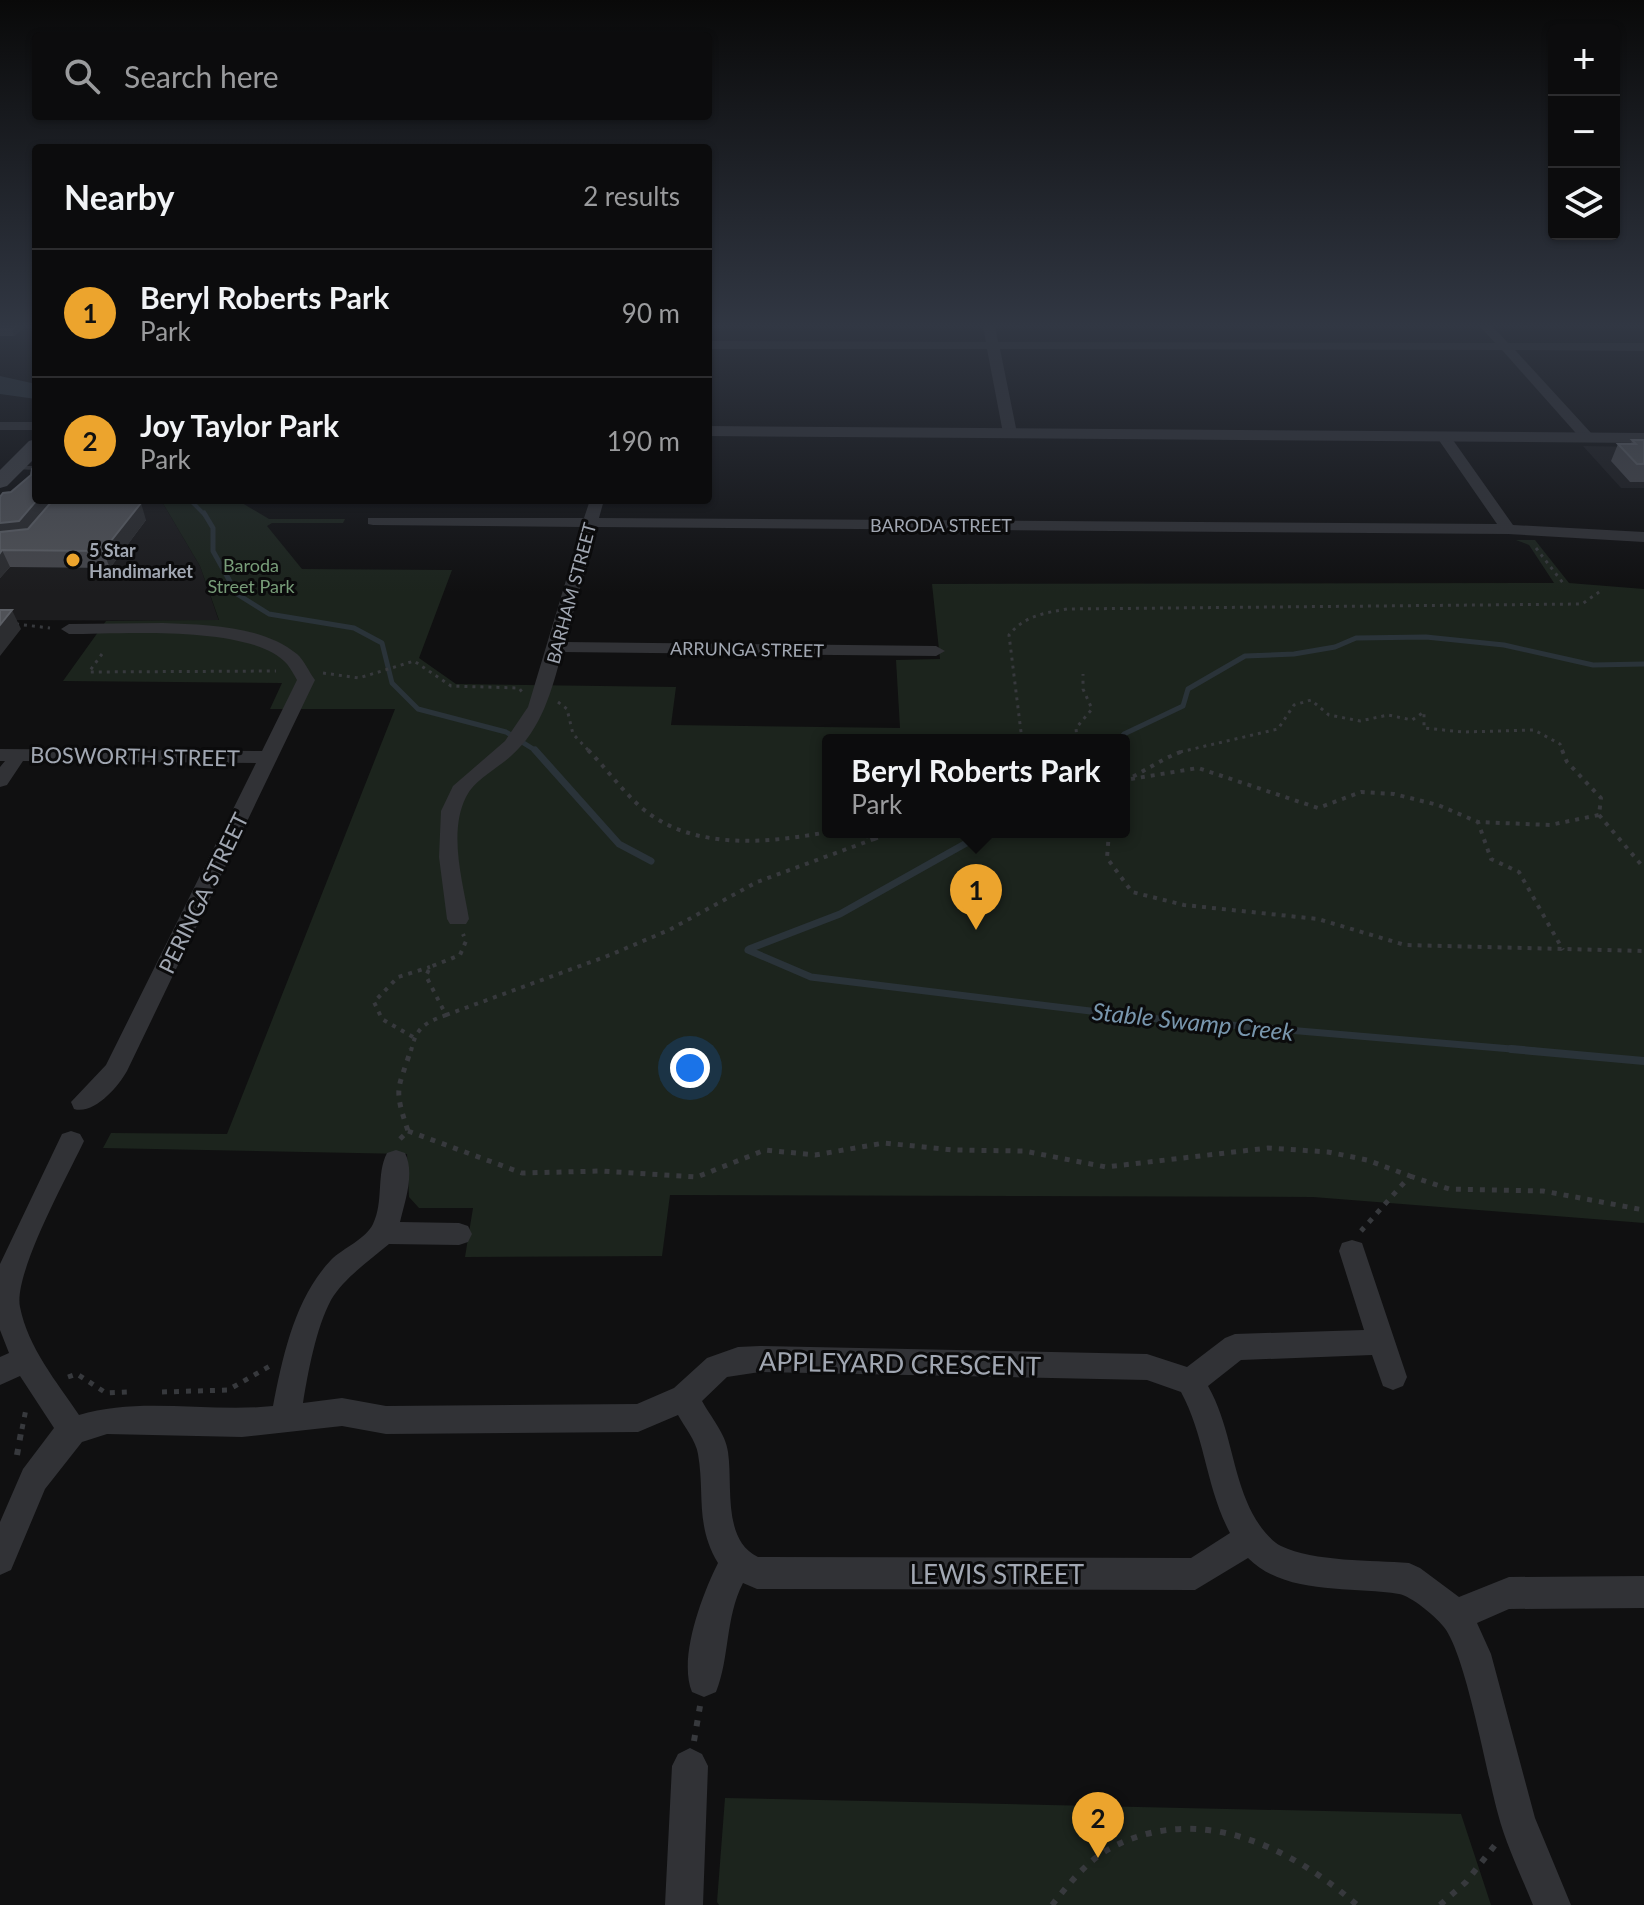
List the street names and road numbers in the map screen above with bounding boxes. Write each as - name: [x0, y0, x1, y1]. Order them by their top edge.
- street label: BARODA STREET: [870, 514, 1012, 536]
- street label: BARHAM STREET: [542, 520, 601, 666]
- street label: ARRUNGA STREET: [670, 637, 825, 661]
- street label: BOSWORTH STREET: [30, 741, 240, 771]
- street label: PERINGA STREET: [152, 808, 254, 978]
- street label: APPLEYARD CRESCENT: [759, 1345, 1041, 1381]
- street label: LEWIS STREET: [910, 1558, 1084, 1590]

